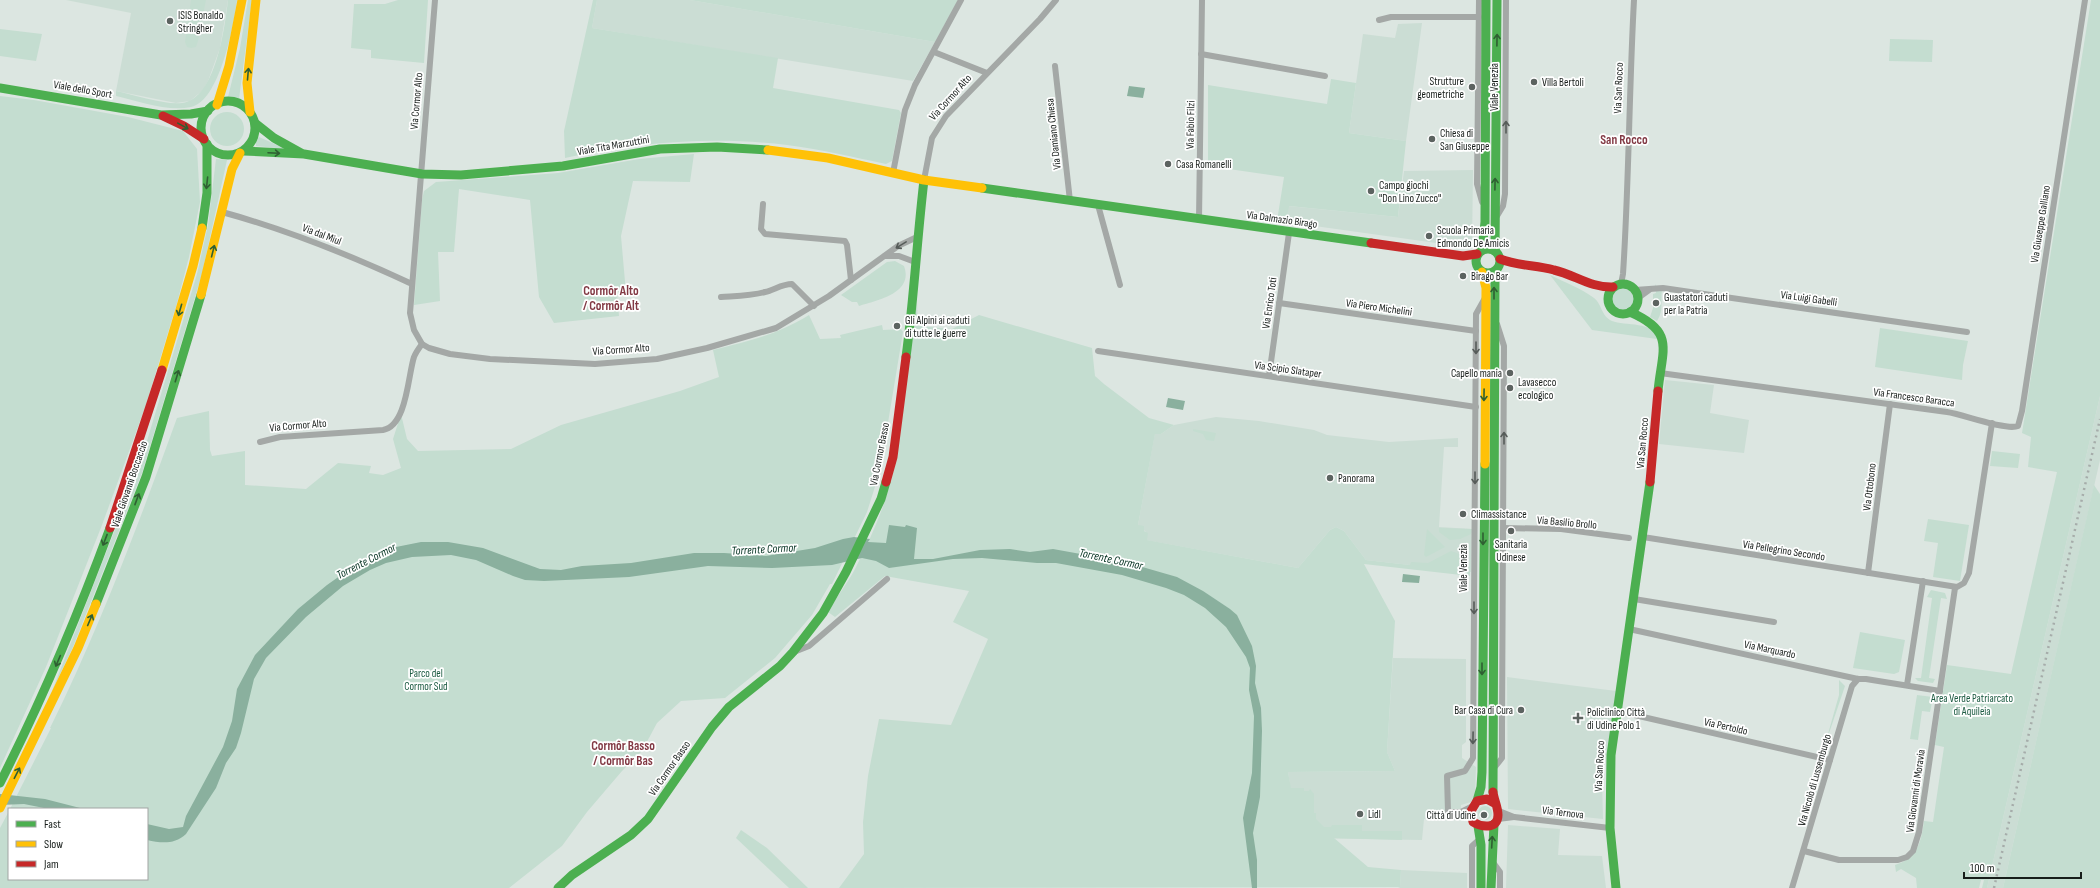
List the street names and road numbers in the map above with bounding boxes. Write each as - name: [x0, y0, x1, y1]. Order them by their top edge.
- street label: Via San Rocco: [1611, 62, 1626, 114]
- street label: Viale Venezia: [1488, 63, 1501, 111]
- street label: Via Cormor Alto: [926, 71, 975, 123]
- street label: Via Cormor Alto: [408, 72, 426, 130]
- street label: Viale dello Sport: [53, 78, 114, 101]
- street label: Via Damiano Chiesa: [1043, 98, 1064, 170]
- street label: Via Fabio Filzi: [1184, 101, 1197, 149]
- street label: Viale Tita Marzuttini: [576, 133, 650, 158]
- street label: Via Giuseppe Galliano: [2028, 184, 2053, 264]
- street label: Via Dalmazio Birago: [1246, 208, 1319, 231]
- street label: Via dal Miul: [300, 221, 343, 248]
- street label: Via Enrico Toti: [1259, 277, 1280, 330]
- street label: Via Luigi Gabelli: [1780, 288, 1838, 309]
- street label: Via Piero Michelini: [1345, 296, 1413, 319]
- street label: Via Cormor Alto: [592, 341, 650, 358]
- street label: Via Scipio Slataper: [1253, 358, 1322, 381]
- street label: Via Francesco Baracca: [1873, 385, 1955, 410]
- street label: Via Cormor Alto: [269, 416, 328, 434]
- street label: Via San Rocco: [1634, 417, 1651, 469]
- street label: Via Cormor Basso: [867, 421, 892, 487]
- street label: Viale Giovanni Boccaccio: [109, 439, 151, 529]
- street label: Via Ottobono: [1860, 462, 1879, 512]
- street label: Via Basilio Brollo: [1537, 513, 1598, 532]
- street label: Via Pellegrino Secondo: [1742, 538, 1826, 563]
- street label: Viale Venezia: [1457, 544, 1470, 592]
- street label: Via Marquardo: [1743, 638, 1797, 661]
- street label: Via Pertoldo: [1703, 715, 1749, 738]
- street label: Via Nicolò di Lussemburgo: [1795, 732, 1834, 828]
- street label: Via Cormor Basso: [646, 738, 693, 798]
- street label: Via San Rocco: [1592, 740, 1607, 792]
- street label: Via Giovanni di Moravia: [1903, 749, 1928, 833]
- street label: Via Ternova: [1541, 803, 1584, 821]

